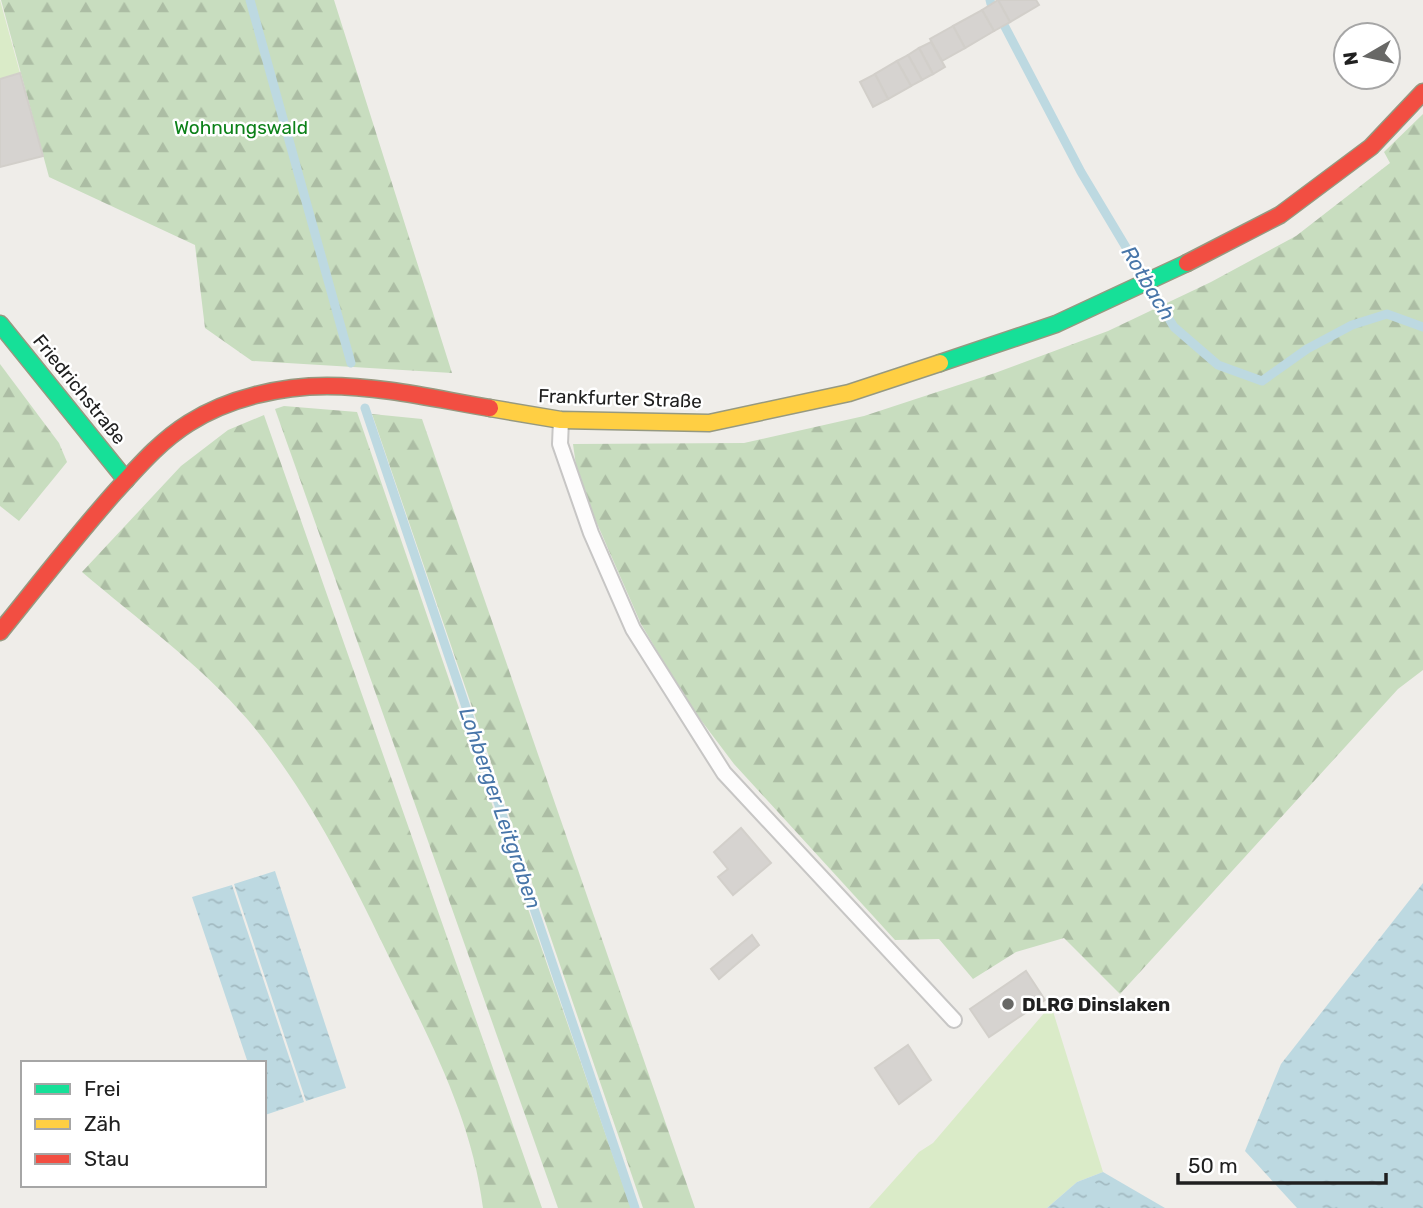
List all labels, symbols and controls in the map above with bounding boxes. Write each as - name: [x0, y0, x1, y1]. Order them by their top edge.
- north arrow: [1332, 21, 1402, 91]
- text: N: [1338, 50, 1363, 67]
- park label: Wohnungswald: [174, 116, 308, 139]
- water label: Rotbach: [1116, 241, 1180, 325]
- street label: Friedrichstraße: [28, 330, 131, 449]
- street label: Frankfurter Straße: [538, 384, 702, 413]
- water label: Lohberger Leitgraben: [454, 704, 547, 912]
- place label: DLRG Dinslaken: [1022, 993, 1170, 1016]
- marker: DLRG Dinslaken: [1000, 996, 1016, 1012]
- legend: [21, 1061, 266, 1187]
- text: Frei: [84, 1076, 121, 1101]
- text: Zäh: [84, 1111, 121, 1136]
- scale bar: [1178, 1142, 1386, 1186]
- text: Stau: [84, 1146, 130, 1171]
- text: 50 m: [1188, 1153, 1238, 1178]

